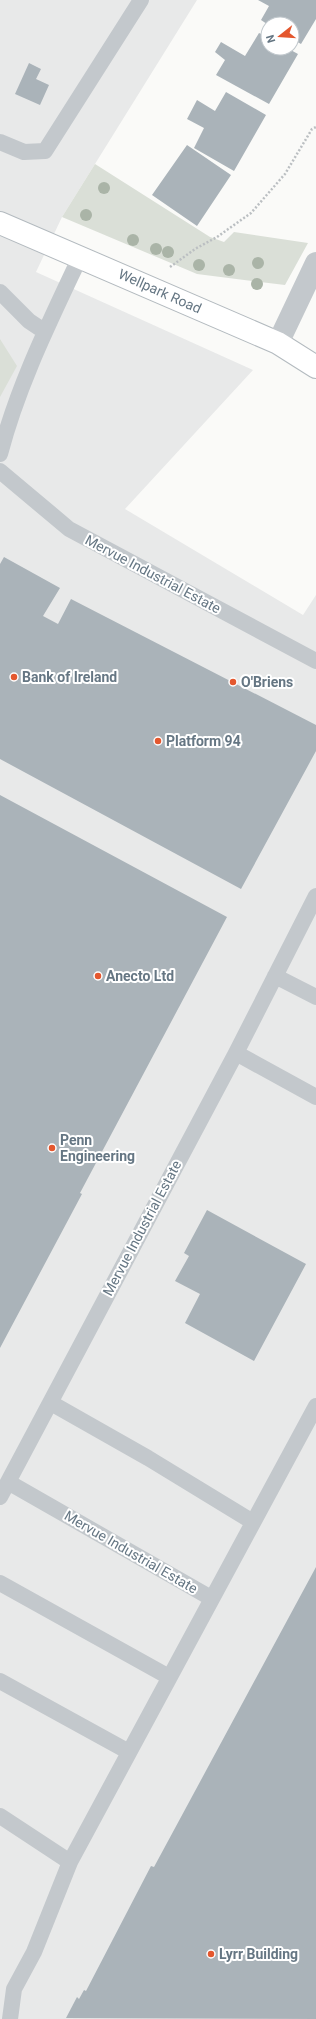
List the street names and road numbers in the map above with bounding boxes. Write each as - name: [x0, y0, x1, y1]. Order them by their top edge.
- street label: Wellpark Road: [116, 266, 204, 316]
- street label: Mervue Industrial Estate: [83, 532, 223, 616]
- street label: Mervue Industrial Estate: [100, 1158, 184, 1298]
- street label: Mervue Industrial Estate: [62, 1507, 200, 1597]

